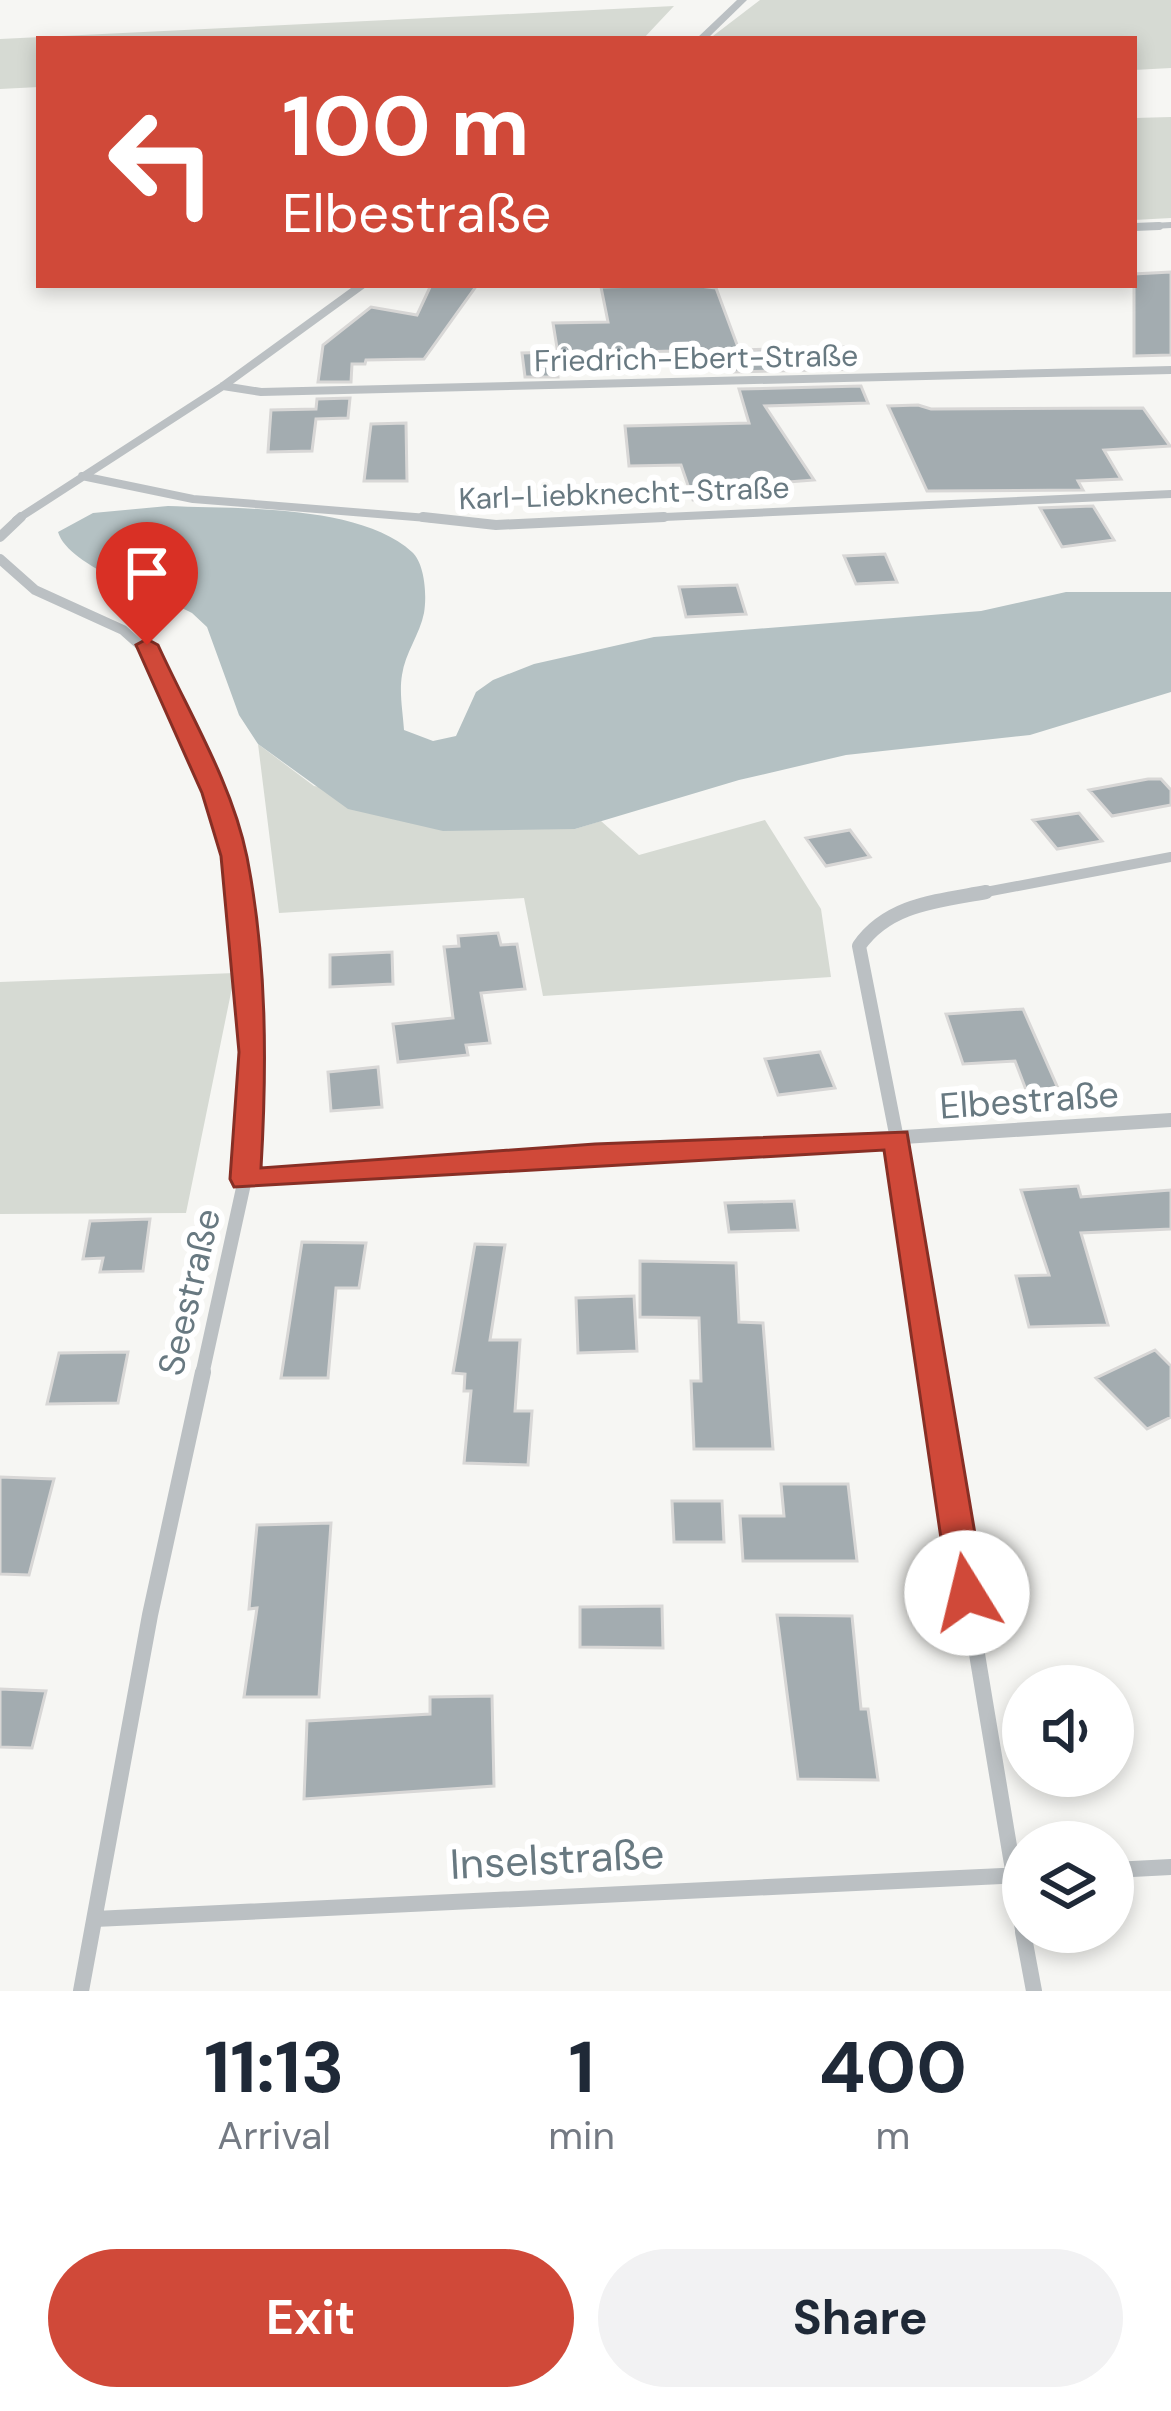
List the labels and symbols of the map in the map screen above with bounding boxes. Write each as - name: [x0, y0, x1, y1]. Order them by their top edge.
- street label: Friedrich-Ebert-Straße: [534, 336, 858, 380]
- street label: Karl-Liebknecht-Straße: [458, 468, 790, 518]
- pin: [96, 522, 198, 645]
- street label: Elbestraße: [938, 1070, 1120, 1130]
- street label: Seestraße: [147, 1204, 231, 1380]
- position arrow: [904, 1530, 1030, 1656]
- street label: Inselstraße: [449, 1826, 665, 1892]

